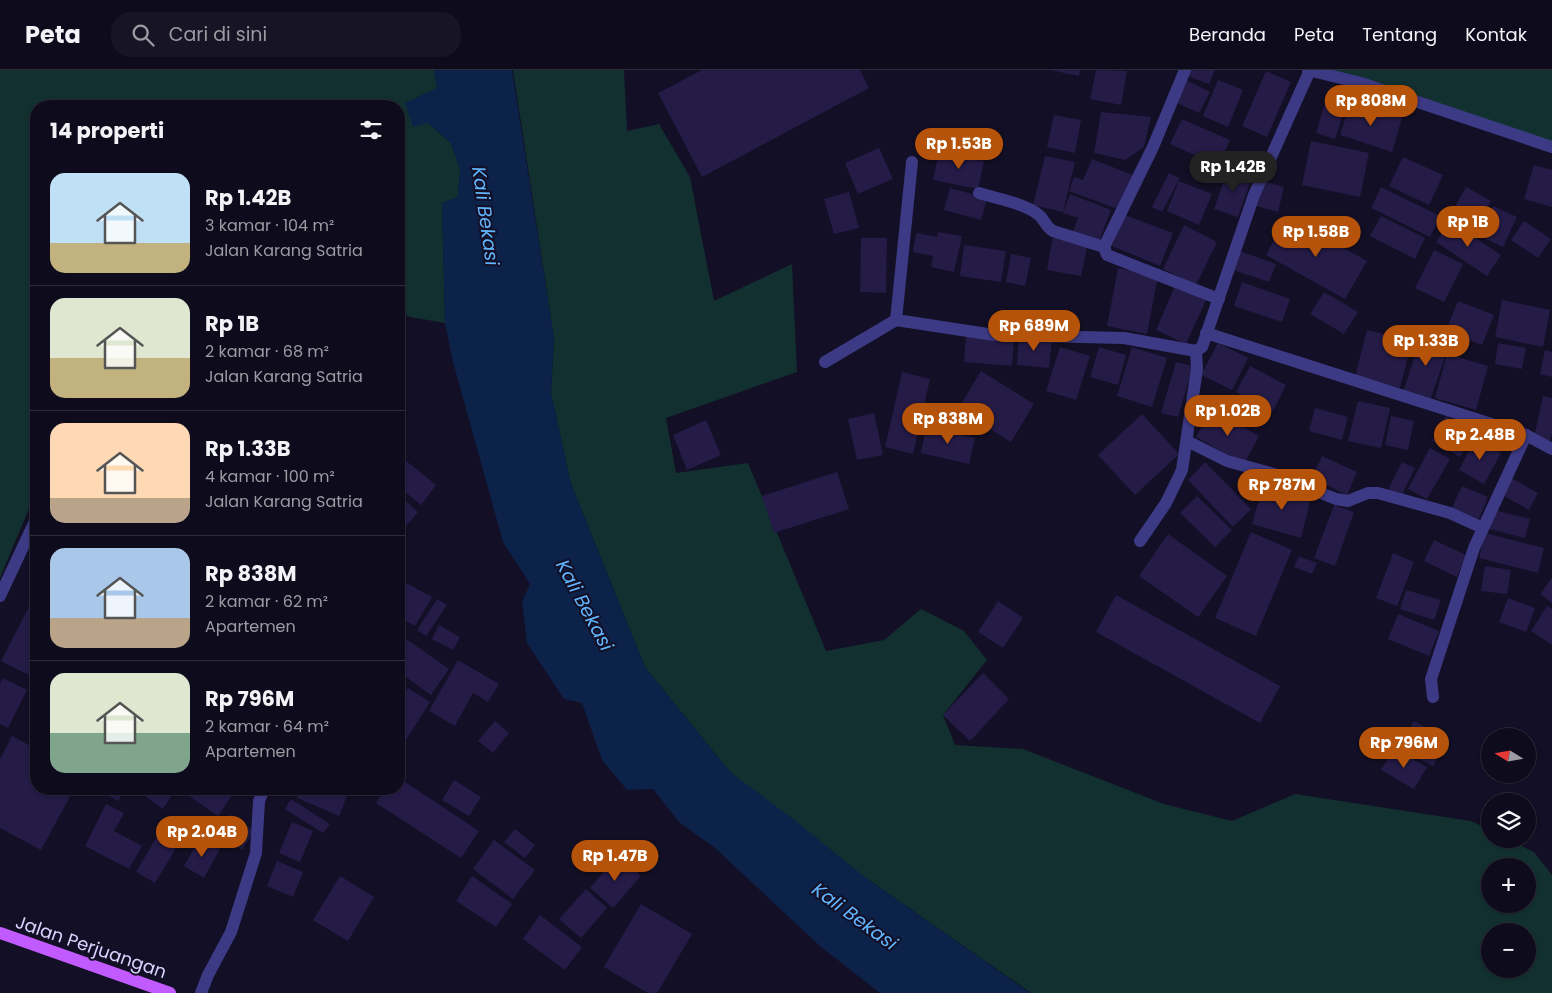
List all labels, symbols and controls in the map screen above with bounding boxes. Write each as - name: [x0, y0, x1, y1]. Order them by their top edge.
- search box: [111, 12, 461, 57]
- text: Peta: [25, 18, 81, 51]
- icon: search: [129, 21, 157, 49]
- text: Cari di sini: [169, 21, 267, 48]
- text: Beranda: [1189, 22, 1266, 47]
- text: Peta: [1294, 22, 1334, 47]
- text: Tentang: [1362, 22, 1437, 47]
- text: Kontak: [1465, 22, 1527, 47]
- pin: Rp 808M: [1325, 85, 1417, 127]
- text: Rp 808M: [1336, 89, 1406, 112]
- text: 14 properti: [50, 116, 164, 145]
- icon: filters: [357, 116, 385, 144]
- pin: Rp 1.53B: [907, 128, 1011, 170]
- text: Rp 1.53B: [926, 132, 992, 155]
- pin: Rp 1.42B: [1181, 150, 1285, 193]
- text: Rp 1.42B: [1200, 155, 1266, 178]
- water label: Kali Bekasi: [465, 165, 506, 268]
- text: Rp 1.42B: [205, 183, 291, 212]
- icon: home: [90, 193, 150, 253]
- pin: Rp 1B: [1433, 206, 1503, 248]
- text: Rp 1B: [1447, 210, 1489, 233]
- text: 3 kamar · 104 m²: [205, 214, 334, 237]
- pin: Rp 1.58B: [1264, 216, 1368, 258]
- text: Rp 1.58B: [1283, 220, 1349, 243]
- text: Jalan Karang Satria: [205, 239, 363, 262]
- text: Rp 1B: [205, 309, 259, 338]
- pin: Rp 689M: [988, 310, 1080, 352]
- text: Rp 689M: [999, 314, 1069, 337]
- icon: home: [90, 318, 150, 378]
- pin: Rp 1.33B: [1374, 324, 1478, 367]
- text: Rp 1.33B: [1393, 329, 1459, 352]
- text: 2 kamar · 68 m²: [205, 340, 329, 363]
- text: Jalan Karang Satria: [205, 365, 363, 388]
- pin: Rp 1.02B: [1176, 394, 1280, 437]
- text: Rp 1.02B: [1195, 399, 1261, 422]
- pin: Rp 838M: [902, 402, 994, 445]
- text: Rp 838M: [913, 407, 983, 430]
- pin: Rp 2.48B: [1428, 418, 1532, 461]
- text: Rp 2.48B: [1445, 423, 1515, 446]
- text: Rp 1.33B: [205, 434, 290, 463]
- icon: home: [90, 443, 150, 503]
- text: 4 kamar · 100 m²: [205, 465, 335, 488]
- pin: Rp 787M: [1236, 468, 1328, 511]
- text: Rp 787M: [1249, 473, 1315, 496]
- text: Jalan Karang Satria: [205, 490, 363, 513]
- water label: Kali Bekasi: [549, 555, 620, 656]
- text: Rp 838M: [205, 559, 297, 588]
- icon: home: [90, 568, 150, 628]
- text: 2 kamar · 62 m²: [205, 590, 328, 613]
- text: Apartemen: [205, 615, 296, 638]
- text: Rp 796M: [205, 684, 294, 713]
- icon: home: [90, 693, 150, 753]
- text: 2 kamar · 64 m²: [205, 715, 329, 738]
- pin: Rp 796M: [1358, 726, 1450, 769]
- north arrow: [1481, 728, 1536, 782]
- map controls: [1481, 728, 1536, 978]
- text: Rp 796M: [1370, 731, 1438, 754]
- text: Apartemen: [205, 740, 296, 763]
- button: layers: [1481, 793, 1536, 848]
- pin: Rp 2.04B: [150, 816, 254, 858]
- text: Rp 2.04B: [167, 820, 237, 843]
- pin: Rp 1.47B: [563, 840, 667, 882]
- text: Rp 1.47B: [582, 844, 648, 867]
- button: +: [1481, 858, 1536, 913]
- water label: Kali Bekasi: [806, 876, 903, 957]
- street label: Jalan Perjuangan: [12, 909, 170, 984]
- button: −: [1481, 923, 1536, 978]

